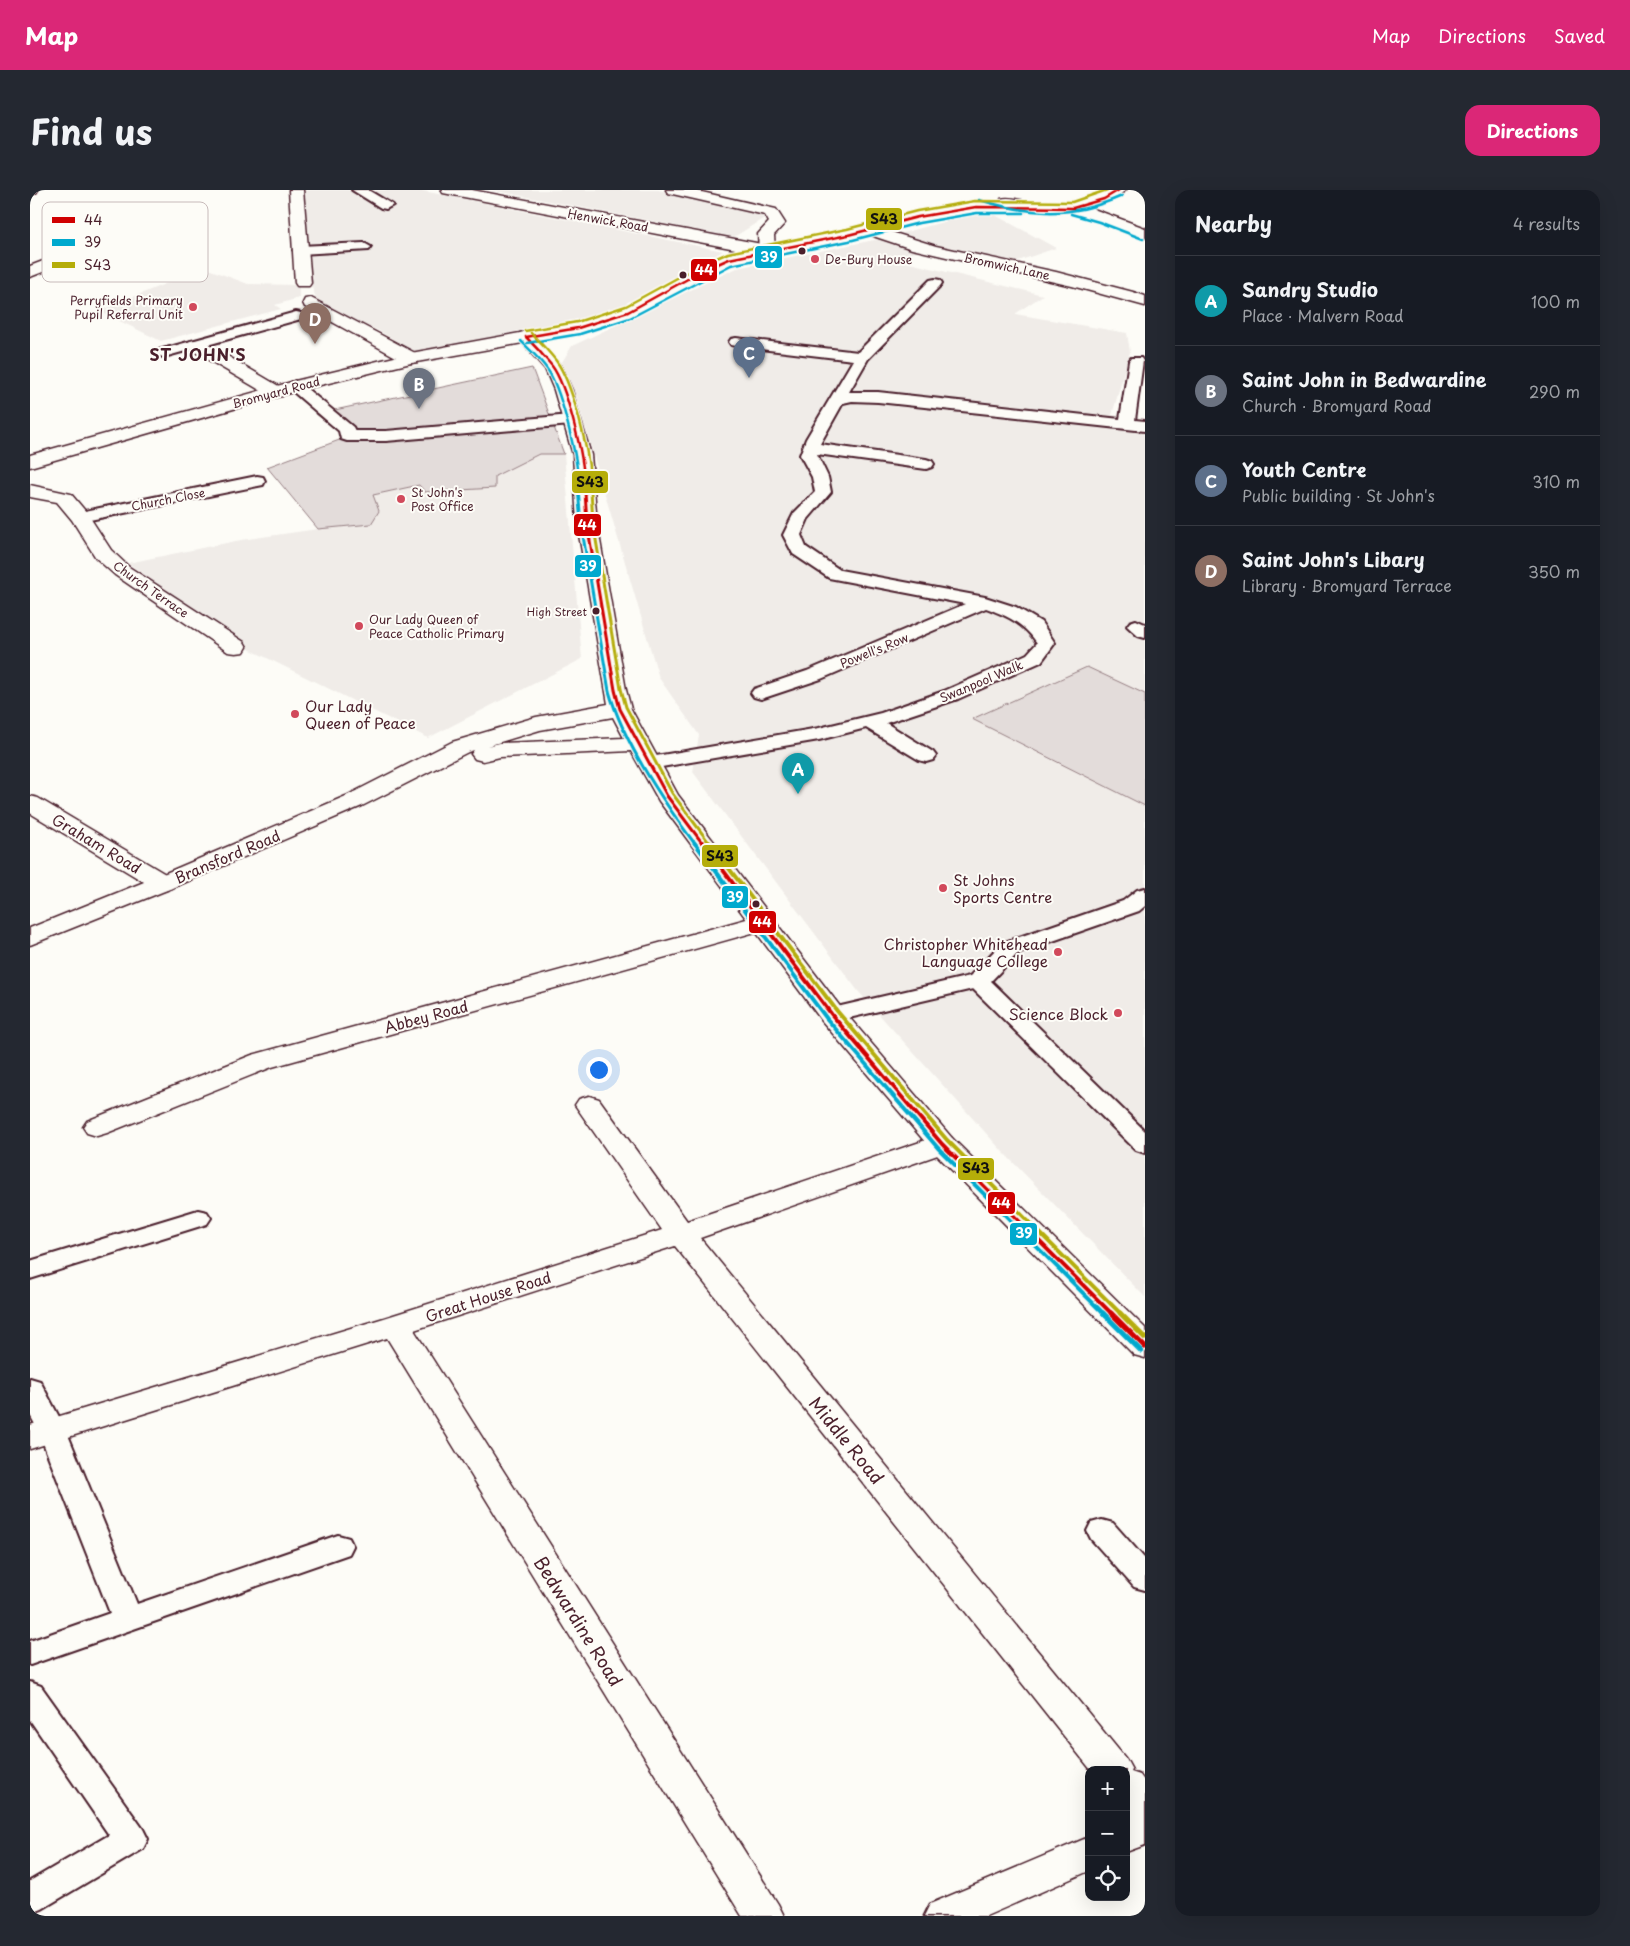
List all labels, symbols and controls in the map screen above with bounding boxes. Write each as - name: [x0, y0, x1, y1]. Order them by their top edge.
- text: Map: [25, 17, 78, 53]
- text: Map: [1372, 22, 1410, 49]
- text: Directions: [1438, 22, 1526, 49]
- text: Saved: [1554, 22, 1605, 49]
- text: Find us: [30, 104, 152, 157]
- button: Directions: [1465, 105, 1600, 156]
- legend: [42, 202, 208, 282]
- street label: Henwick Road: [566, 204, 650, 236]
- line badge: S43: [865, 207, 903, 231]
- text: Nearby: [1195, 207, 1272, 239]
- text: S43: [870, 208, 898, 229]
- text: 44: [84, 209, 103, 230]
- text: 4 results: [1513, 211, 1580, 235]
- text: 39: [84, 231, 101, 252]
- line badge: 39: [754, 245, 783, 269]
- text: 39: [760, 246, 778, 267]
- unlabelled marker: [797, 246, 807, 256]
- street label: Bromwich Lane: [962, 248, 1052, 284]
- place label: De-Bury House: [825, 250, 913, 268]
- marker: De-Bury House: [809, 253, 821, 265]
- text: S43: [84, 254, 111, 275]
- line badge: 44: [690, 258, 718, 282]
- text: 44: [694, 259, 714, 280]
- unlabelled marker: [678, 270, 688, 280]
- text: Sandry Studio: [1242, 275, 1378, 303]
- text: A: [1205, 289, 1217, 313]
- text: 100 m: [1531, 289, 1580, 313]
- place label: Perryfields Primary Pupil Referral Unit: [70, 291, 183, 323]
- marker: Perryfields Primary Pupil Referral Unit: [187, 301, 199, 313]
- pin: D: [299, 303, 331, 344]
- text: Place · Malvern Road: [1242, 303, 1404, 327]
- pin: C: [733, 337, 765, 378]
- district label: ST JOHN'S: [149, 342, 247, 366]
- text: Saint John in Bedwardine: [1242, 365, 1486, 393]
- pin: B: [403, 368, 435, 409]
- street label: Bromyard Road: [230, 372, 322, 412]
- text: B: [1206, 379, 1216, 403]
- text: 290 m: [1529, 379, 1580, 403]
- text: Church · Bromyard Road: [1242, 393, 1432, 417]
- text: Youth Centre: [1242, 455, 1366, 483]
- text: C: [1205, 469, 1217, 493]
- text: 310 m: [1532, 469, 1580, 493]
- line badge: S43: [571, 470, 609, 494]
- text: S43: [576, 471, 604, 492]
- street label: Church Close: [129, 483, 207, 515]
- place label: St John's Post Office: [411, 483, 474, 515]
- text: Public building · St John's: [1242, 483, 1435, 507]
- marker: St John's Post Office: [395, 493, 407, 505]
- line badge: 44: [573, 513, 602, 537]
- text: 44: [577, 514, 597, 535]
- text: Saint John's Libary: [1242, 545, 1425, 573]
- line badge: 39: [574, 554, 602, 578]
- text: 39: [579, 555, 597, 576]
- street label: Church Terrace: [110, 556, 192, 622]
- text: D: [1205, 559, 1217, 583]
- text: 350 m: [1528, 559, 1580, 583]
- text: Library · Bromyard Terrace: [1242, 573, 1452, 597]
- place label: High Street: [527, 603, 588, 620]
- marker: High Street: [591, 606, 601, 616]
- place label: Our Lady Queen of Peace Catholic Primary: [369, 610, 505, 642]
- marker: Our Lady Queen of Peace Catholic Primary: [353, 620, 365, 632]
- street label: Powell's Row: [837, 628, 912, 672]
- street label: Swanpool Walk: [936, 655, 1026, 707]
- place label: Our Lady Queen of Peace: [305, 694, 416, 734]
- marker: Our Lady Queen of Peace: [289, 708, 301, 720]
- pin: A: [782, 753, 814, 794]
- street label: Graham Road: [48, 807, 146, 879]
- street label: Bransford Road: [171, 823, 283, 889]
- line badge: S43: [701, 844, 739, 868]
- text: S43: [706, 845, 734, 866]
- place label: St Johns Sports Centre: [953, 868, 1052, 908]
- marker: St Johns Sports Centre: [937, 882, 949, 894]
- line badge: 39: [721, 885, 749, 909]
- text: 39: [726, 886, 744, 907]
- unlabelled marker: [751, 899, 761, 909]
- line badge: 44: [748, 910, 777, 934]
- text: 44: [752, 911, 772, 932]
- place label: Christopher Whitehead Language College: [884, 932, 1048, 972]
- marker: Christopher Whitehead Language College: [1052, 946, 1064, 958]
- street label: Abbey Road: [382, 994, 470, 1038]
- place label: Science Block: [1009, 1002, 1108, 1025]
- marker: Science Block: [1112, 1007, 1124, 1019]
- your location: [586, 1057, 612, 1083]
- line badge: S43: [957, 1157, 995, 1181]
- text: S43: [962, 1157, 990, 1178]
- line badge: 44: [987, 1191, 1016, 1215]
- text: 44: [991, 1192, 1011, 1213]
- line badge: 39: [1009, 1222, 1038, 1246]
- text: 39: [1015, 1222, 1033, 1243]
- street label: Great House Road: [422, 1265, 554, 1327]
- street label: Middle Road: [803, 1390, 891, 1490]
- street label: Bedwardine Road: [528, 1551, 630, 1691]
- map controls: [1085, 1766, 1130, 1901]
- button: +: [1085, 1766, 1130, 1811]
- button: −: [1085, 1811, 1130, 1856]
- button: locate: [1085, 1856, 1130, 1901]

